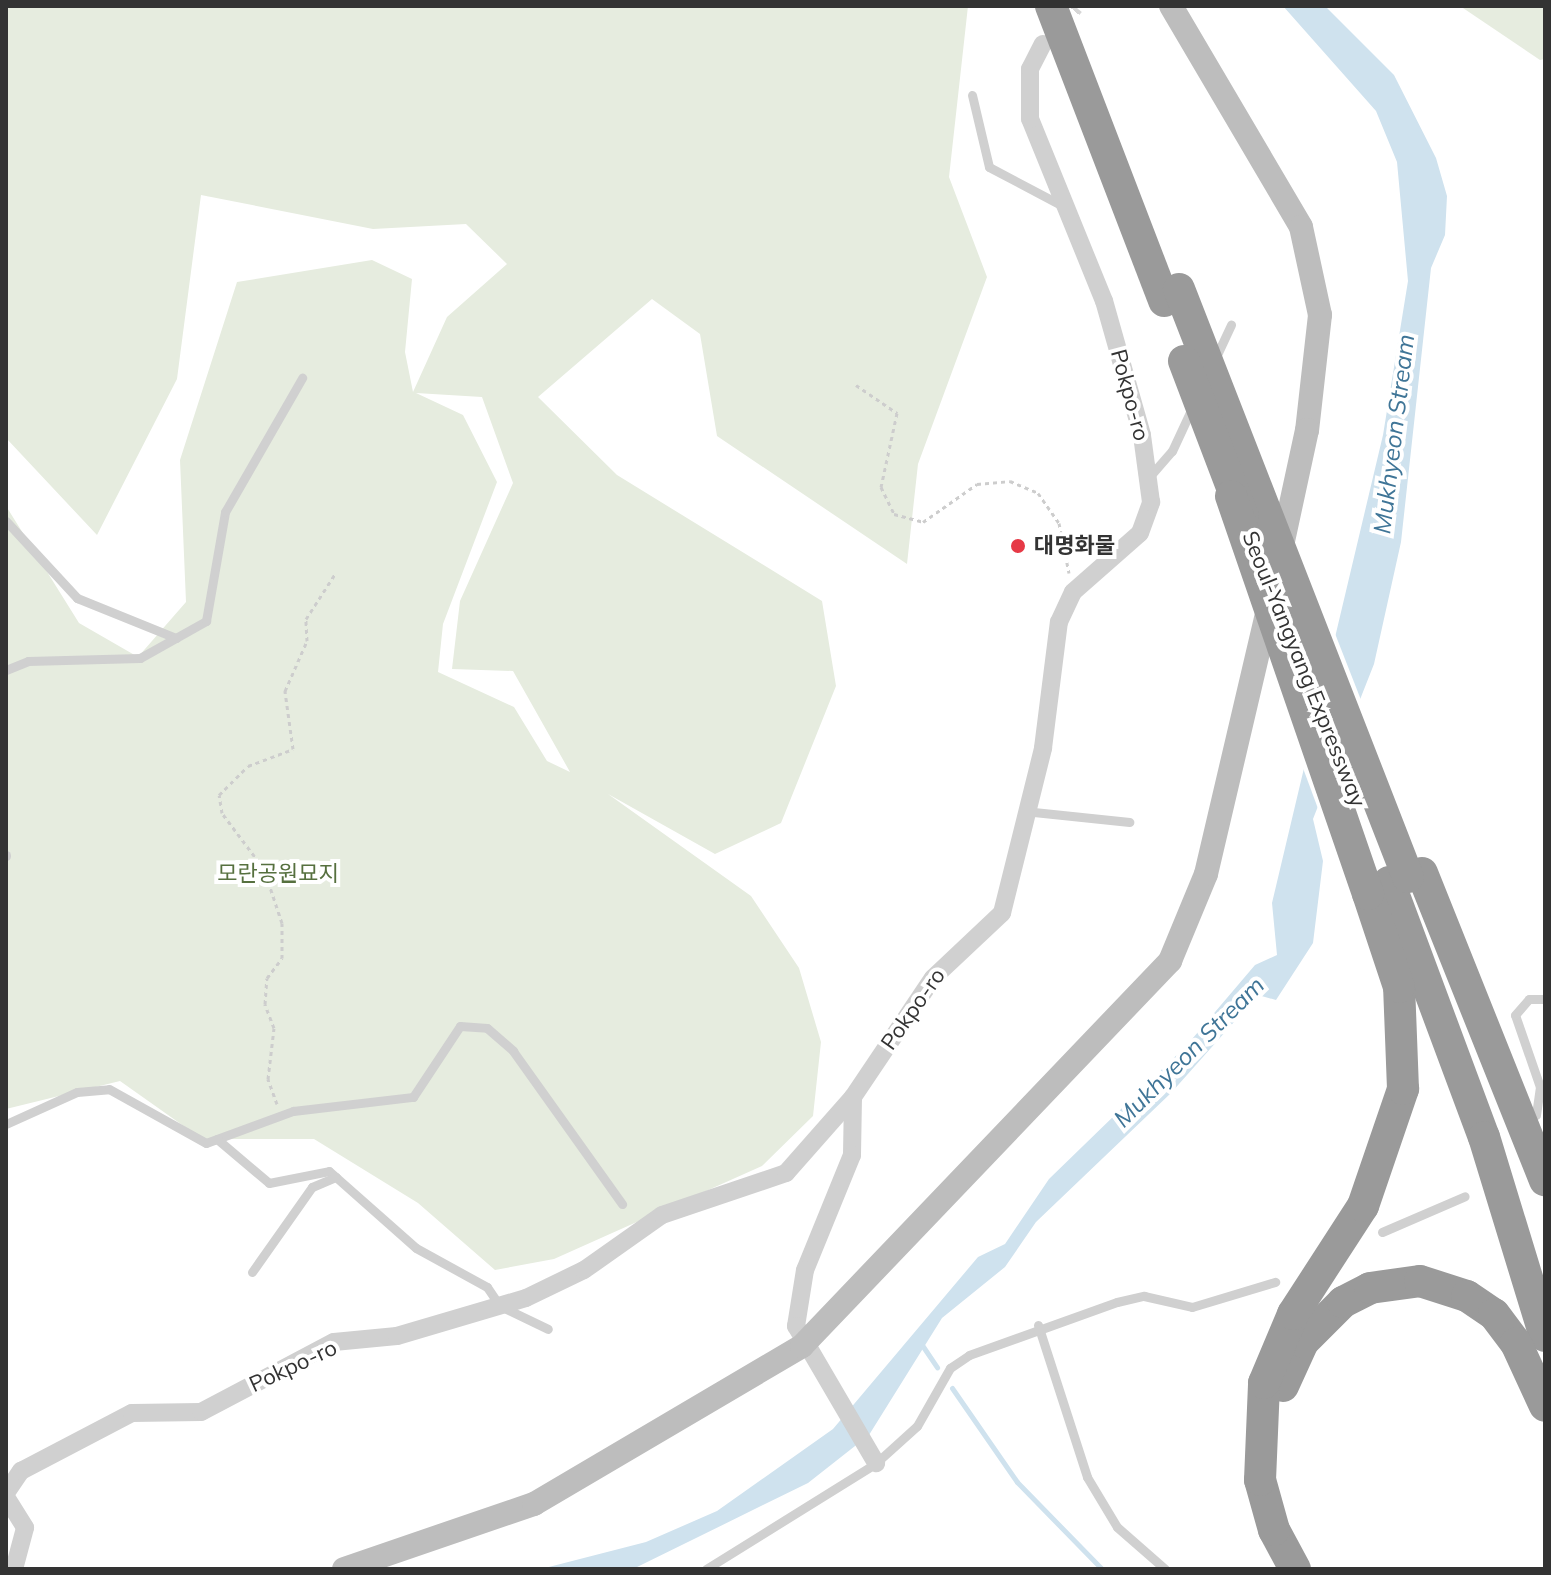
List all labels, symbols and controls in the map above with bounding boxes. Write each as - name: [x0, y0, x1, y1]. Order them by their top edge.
- water label: Mukhyeon Stream: [1367, 333, 1421, 535]
- street label: Pokpo-ro: [1105, 346, 1155, 444]
- street label: Seoul-Yangyang Expressway: [1236, 527, 1372, 811]
- place label: 대명화물: [1034, 533, 1115, 559]
- marker: 대명화물: [1009, 537, 1027, 555]
- park label: 모란공원묘지: [217, 861, 339, 887]
- street label: Pokpo-ro: [875, 963, 951, 1055]
- water label: Mukhyeon Stream: [1108, 971, 1270, 1133]
- street label: Pokpo-ro: [245, 1334, 341, 1398]

